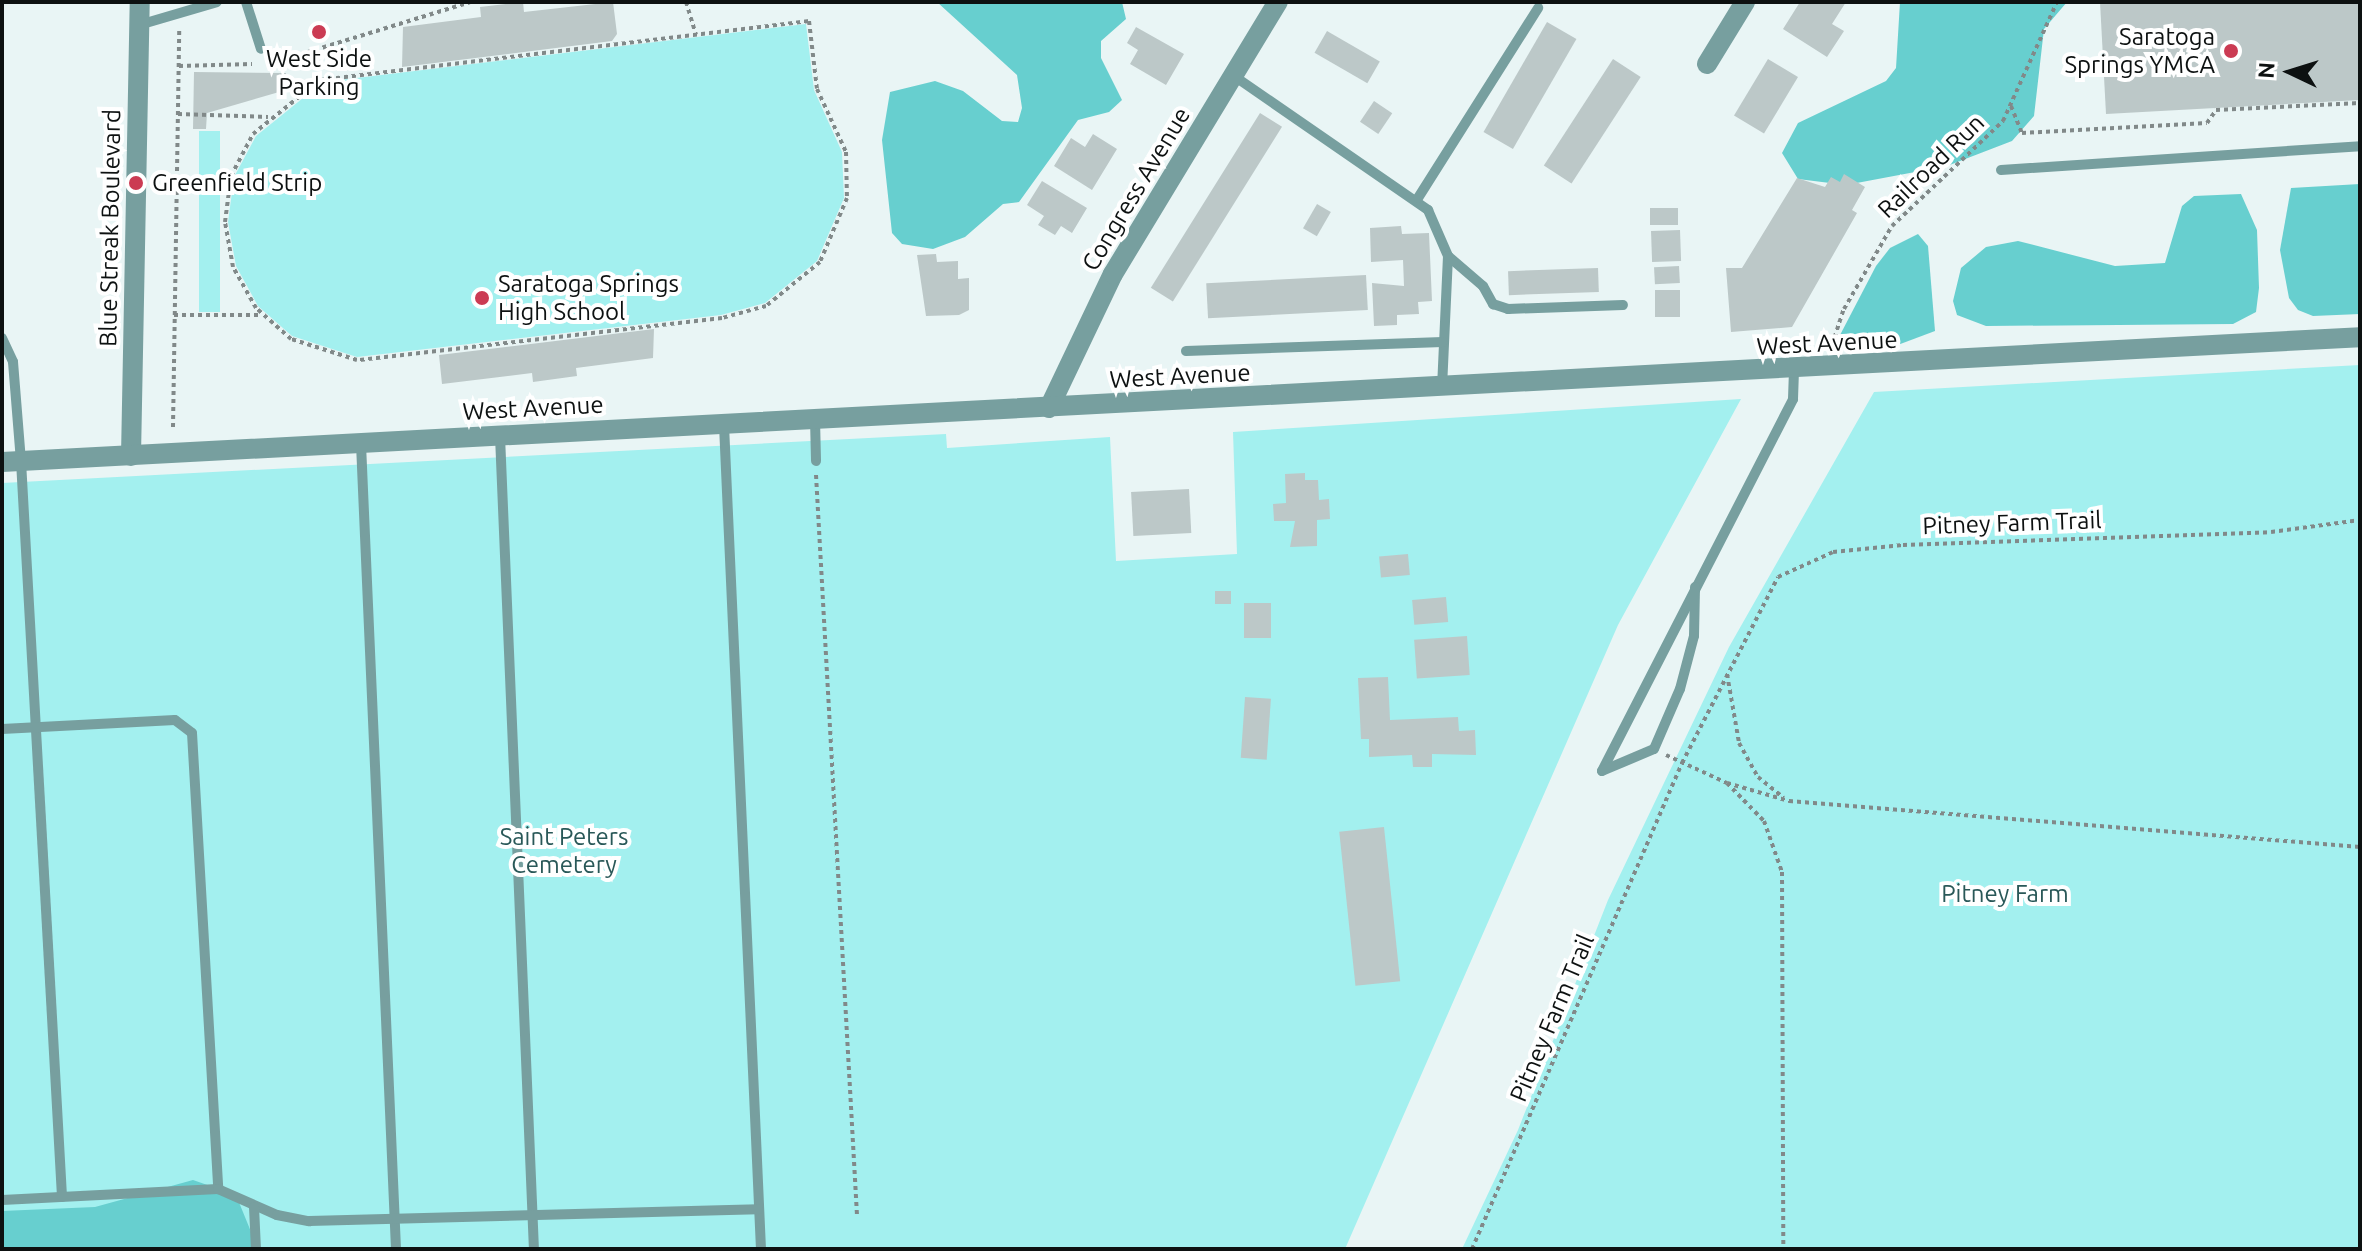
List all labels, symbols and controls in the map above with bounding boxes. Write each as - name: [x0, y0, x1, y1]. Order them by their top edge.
- marker: West Side Parking: [310, 23, 328, 41]
- place label: Saratoga Springs YMCA: [2064, 23, 2215, 79]
- north arrow: [2250, 32, 2330, 112]
- marker: Saratoga Springs YMCA: [2222, 42, 2240, 60]
- place label: West Side Parking: [266, 45, 372, 101]
- text: N: [2253, 61, 2279, 79]
- street label: Congress Avenue: [1076, 102, 1196, 276]
- street label: Railroad Run: [1872, 108, 1990, 224]
- street label: Blue Streak Boulevard: [94, 109, 126, 347]
- place label: Greenfield Strip: [152, 169, 322, 197]
- marker: Greenfield Strip: [127, 174, 145, 192]
- place label: Saratoga Springs High School: [498, 270, 679, 326]
- marker: Saratoga Springs High School: [473, 289, 491, 307]
- street label: West Avenue: [1756, 325, 1898, 361]
- street label: West Avenue: [1109, 358, 1251, 394]
- street label: West Avenue: [462, 390, 604, 426]
- street label: Pitney Farm Trail: [1922, 505, 2102, 541]
- park label: Saint Peters Cemetery: [500, 823, 628, 879]
- park label: Pitney Farm: [1941, 880, 2069, 908]
- street label: Pitney Farm Trail: [1504, 930, 1600, 1106]

